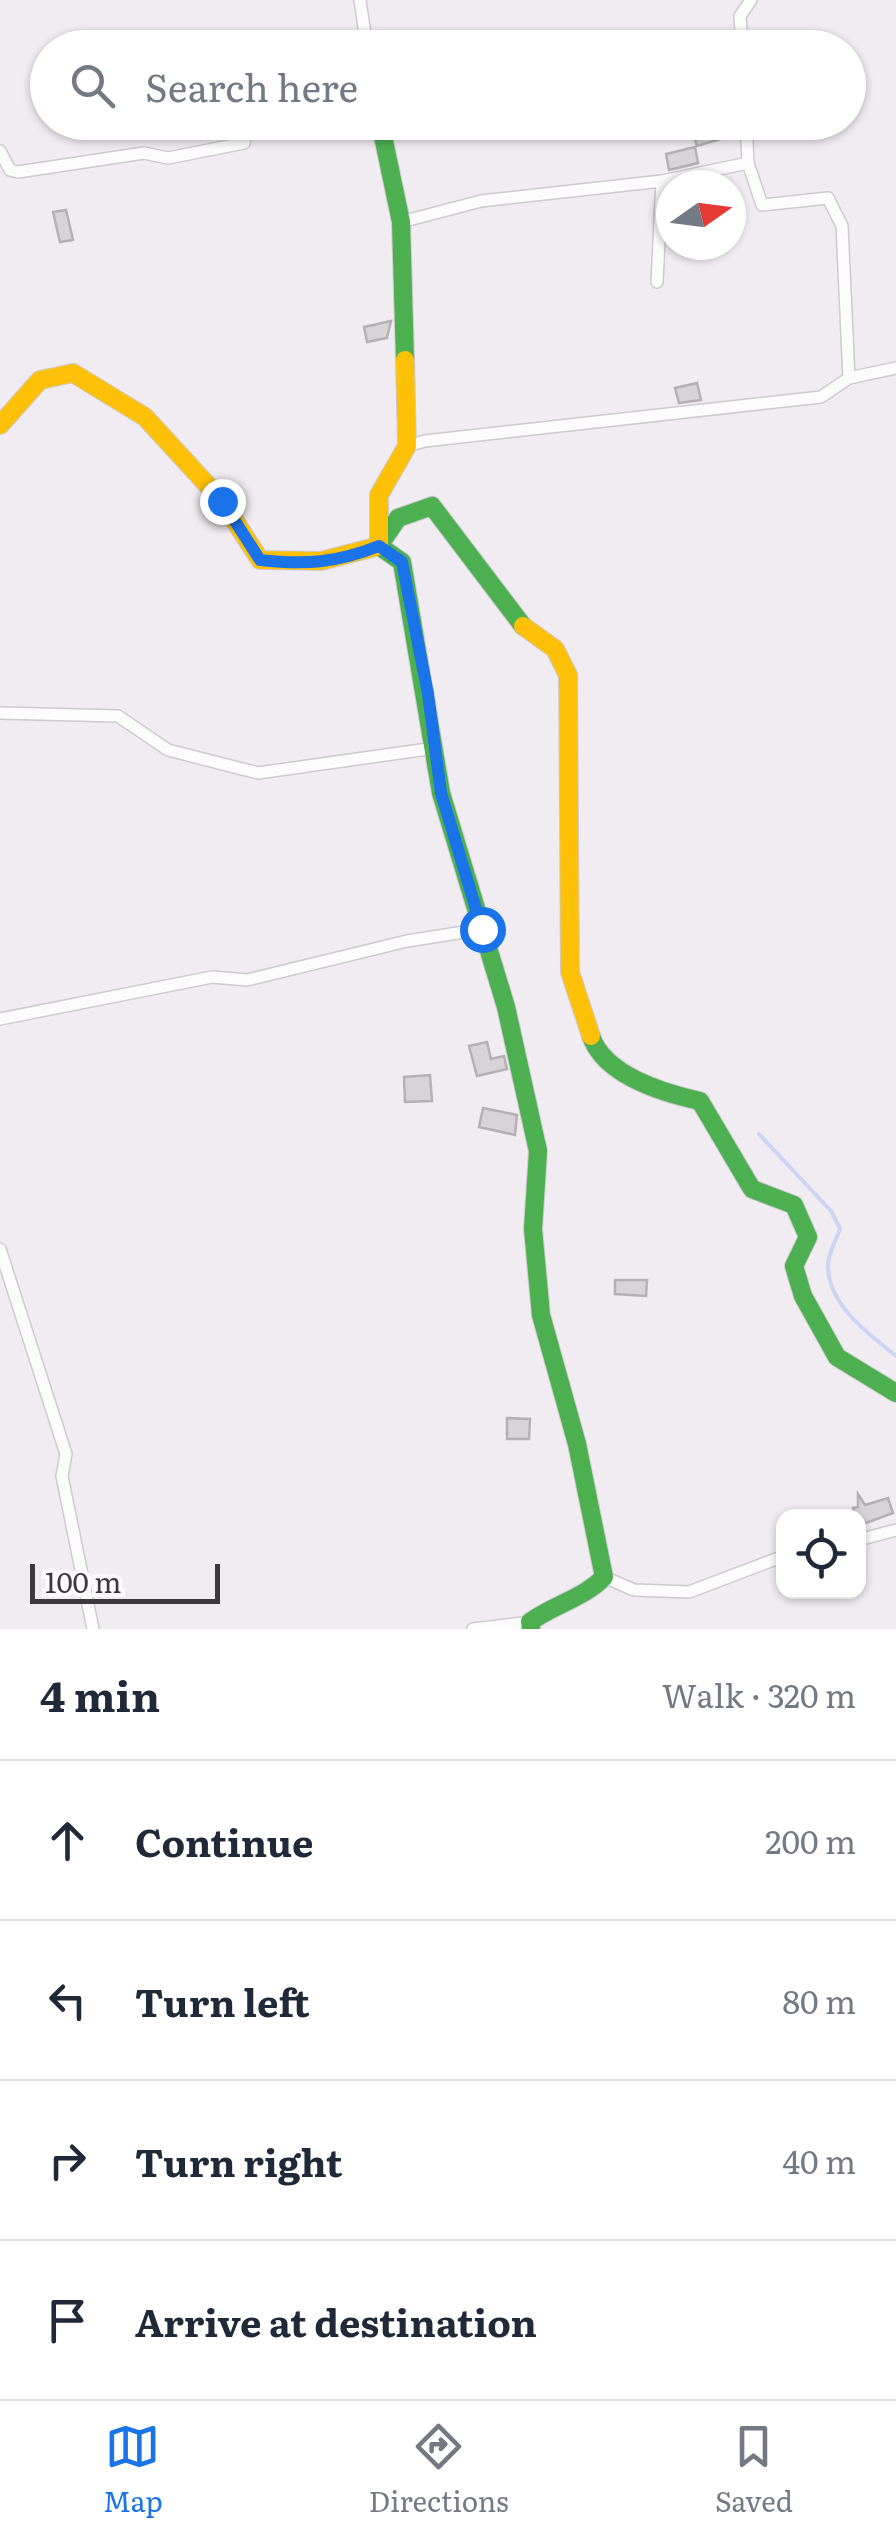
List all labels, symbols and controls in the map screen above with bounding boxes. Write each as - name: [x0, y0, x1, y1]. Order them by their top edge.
- search box: [30, 30, 866, 140]
- text: Search here: [145, 57, 358, 114]
- icon: search: [65, 58, 120, 113]
- north arrow: [656, 170, 746, 260]
- route end: [200, 479, 246, 525]
- route start: [460, 907, 506, 953]
- map controls: [776, 1509, 866, 1599]
- button: locate: [776, 1509, 866, 1599]
- scale bar: [30, 1559, 220, 1604]
- text: 100 m: [45, 1560, 122, 1602]
- text: 4 min: [40, 1663, 160, 1725]
- text: Walk · 320 m: [662, 1670, 856, 1718]
- text: Continue: [135, 1812, 313, 1869]
- icon: ahead: [40, 1813, 95, 1868]
- text: 200 m: [765, 1816, 856, 1864]
- text: Turn left: [135, 1972, 310, 2029]
- icon: left: [40, 1973, 95, 2028]
- text: 80 m: [782, 1976, 856, 2024]
- text: Turn right: [135, 2132, 342, 2189]
- icon: right: [40, 2133, 95, 2188]
- text: 40 m: [782, 2136, 856, 2184]
- text: Arrive at destination: [135, 2292, 537, 2349]
- icon: arrive: [40, 2293, 95, 2348]
- tab: Map: [103, 2419, 163, 2521]
- tab: Directions: [369, 2419, 509, 2521]
- tab: Saved: [715, 2419, 793, 2521]

